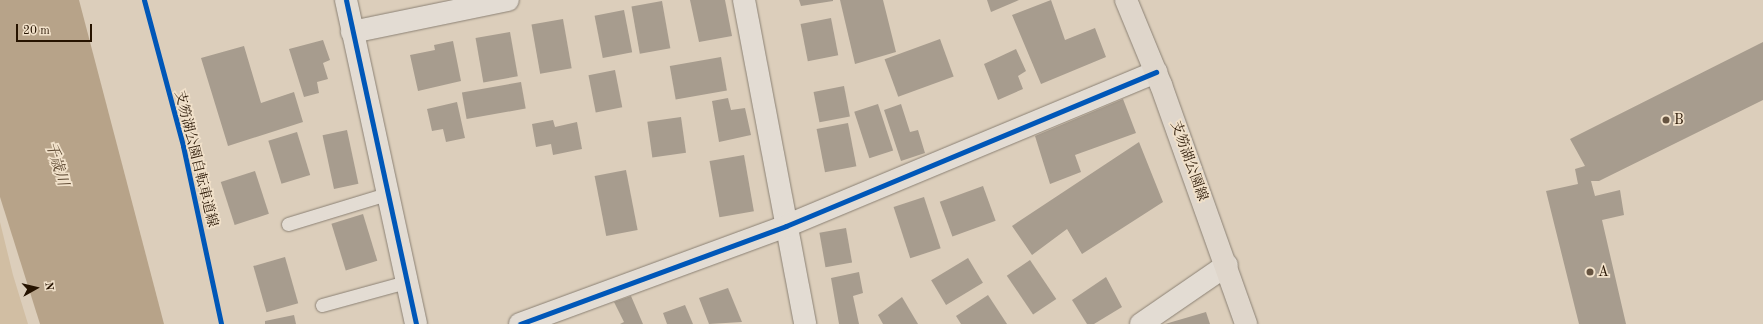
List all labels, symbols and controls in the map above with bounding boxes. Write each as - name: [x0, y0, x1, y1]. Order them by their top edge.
- scale bar: [18, 16, 94, 42]
- text: 20 m: [23, 25, 50, 37]
- street label: 支笏湖公園自転車道線: [171, 89, 221, 229]
- place label: B: [1674, 112, 1684, 128]
- marker: B: [1661, 115, 1671, 125]
- street label: 支笏湖公園線: [1167, 119, 1211, 203]
- water label: 千歳川: [41, 140, 71, 188]
- place label: A: [1598, 264, 1609, 280]
- marker: A: [1585, 267, 1595, 277]
- north arrow: [16, 268, 56, 308]
- text: N: [42, 281, 54, 291]

